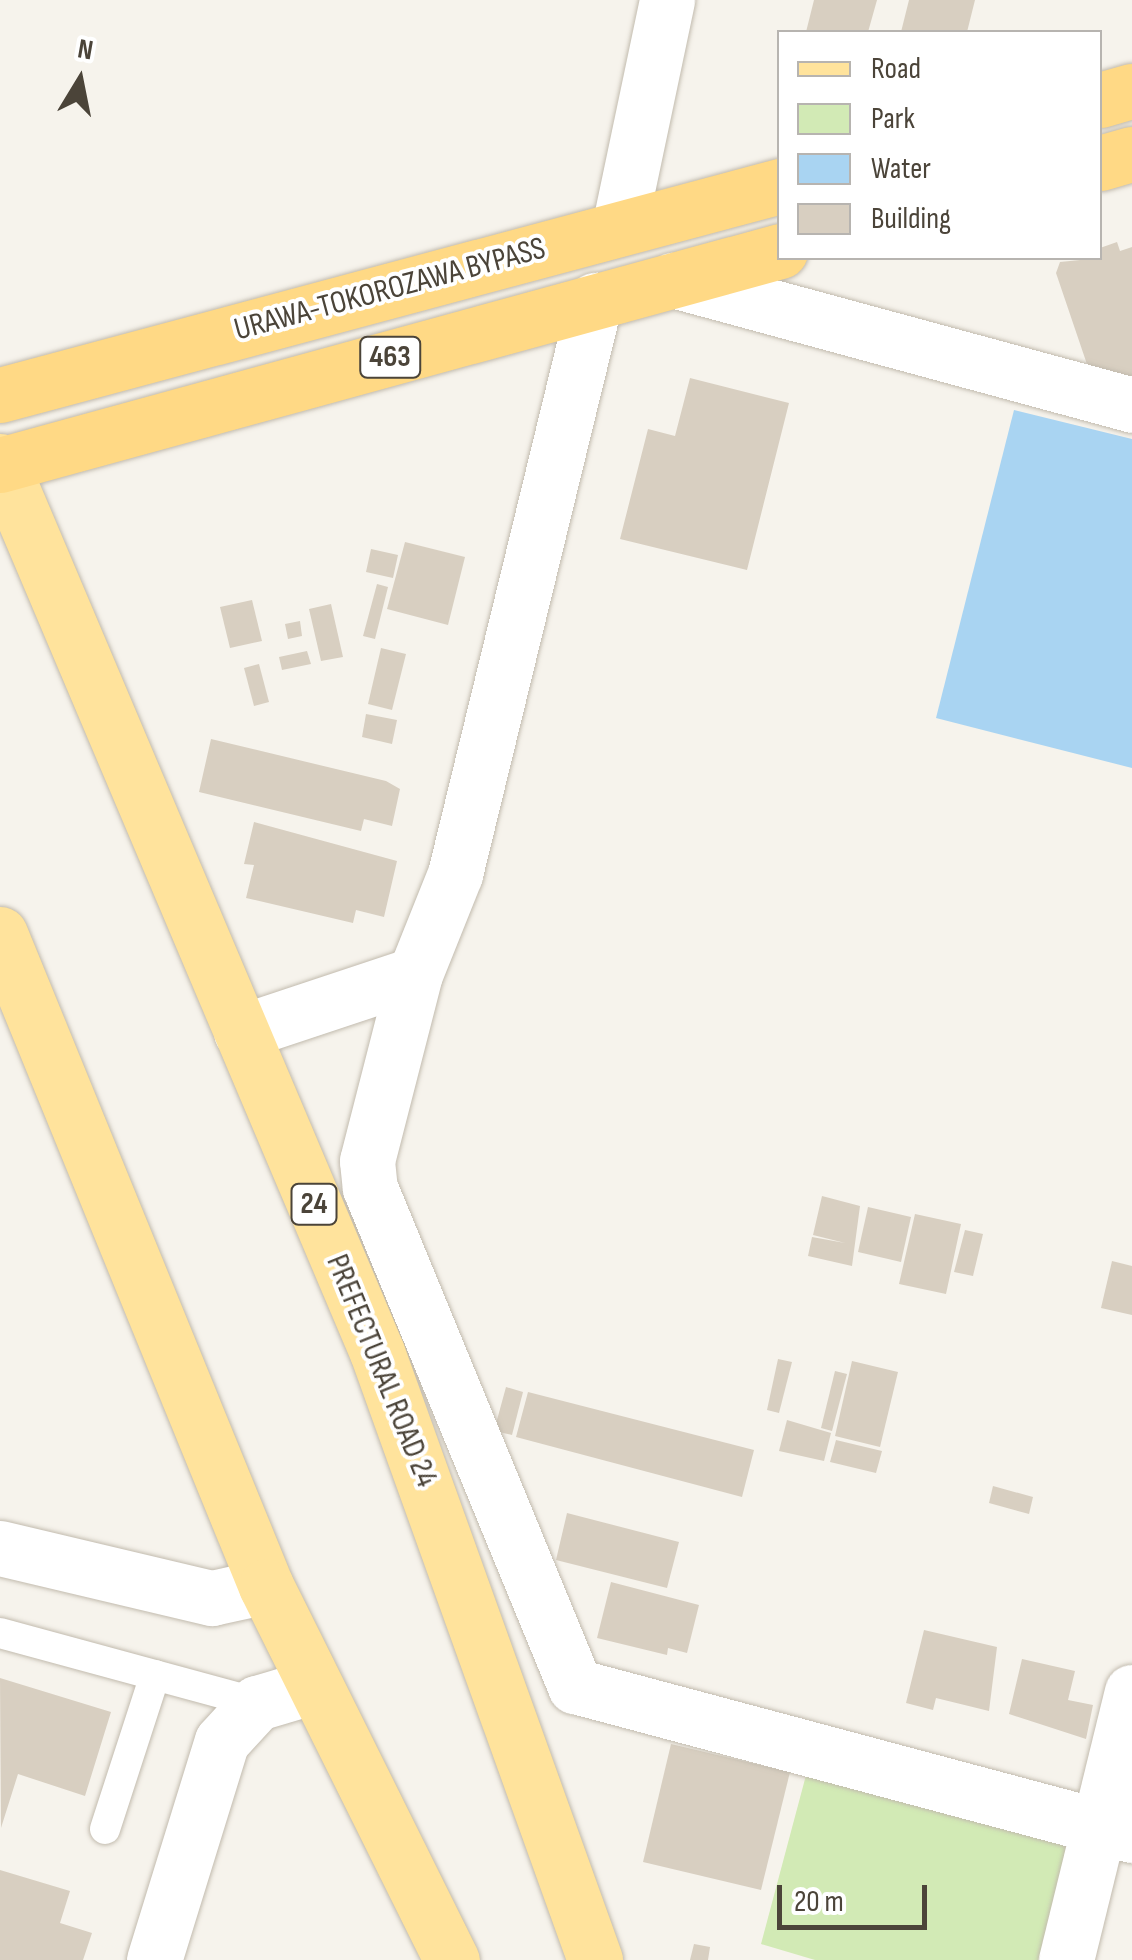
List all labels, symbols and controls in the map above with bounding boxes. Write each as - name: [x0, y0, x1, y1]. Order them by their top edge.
- north arrow: [30, 30, 130, 130]
- legend: [777, 30, 1102, 260]
- text: N: [75, 32, 96, 68]
- text: Road: [871, 51, 921, 87]
- text: Park: [871, 101, 915, 137]
- text: Water: [871, 151, 931, 187]
- text: Building: [871, 201, 951, 237]
- street label: URAWA-TOKOROZAWA BYPASS: [230, 230, 550, 350]
- road number: 463: [358, 332, 422, 382]
- road number: 24: [289, 1179, 339, 1229]
- street label: PREFECTURAL ROAD 24: [317, 1249, 445, 1493]
- scale bar: [782, 1865, 932, 1927]
- text: 20 m: [794, 1884, 844, 1920]

